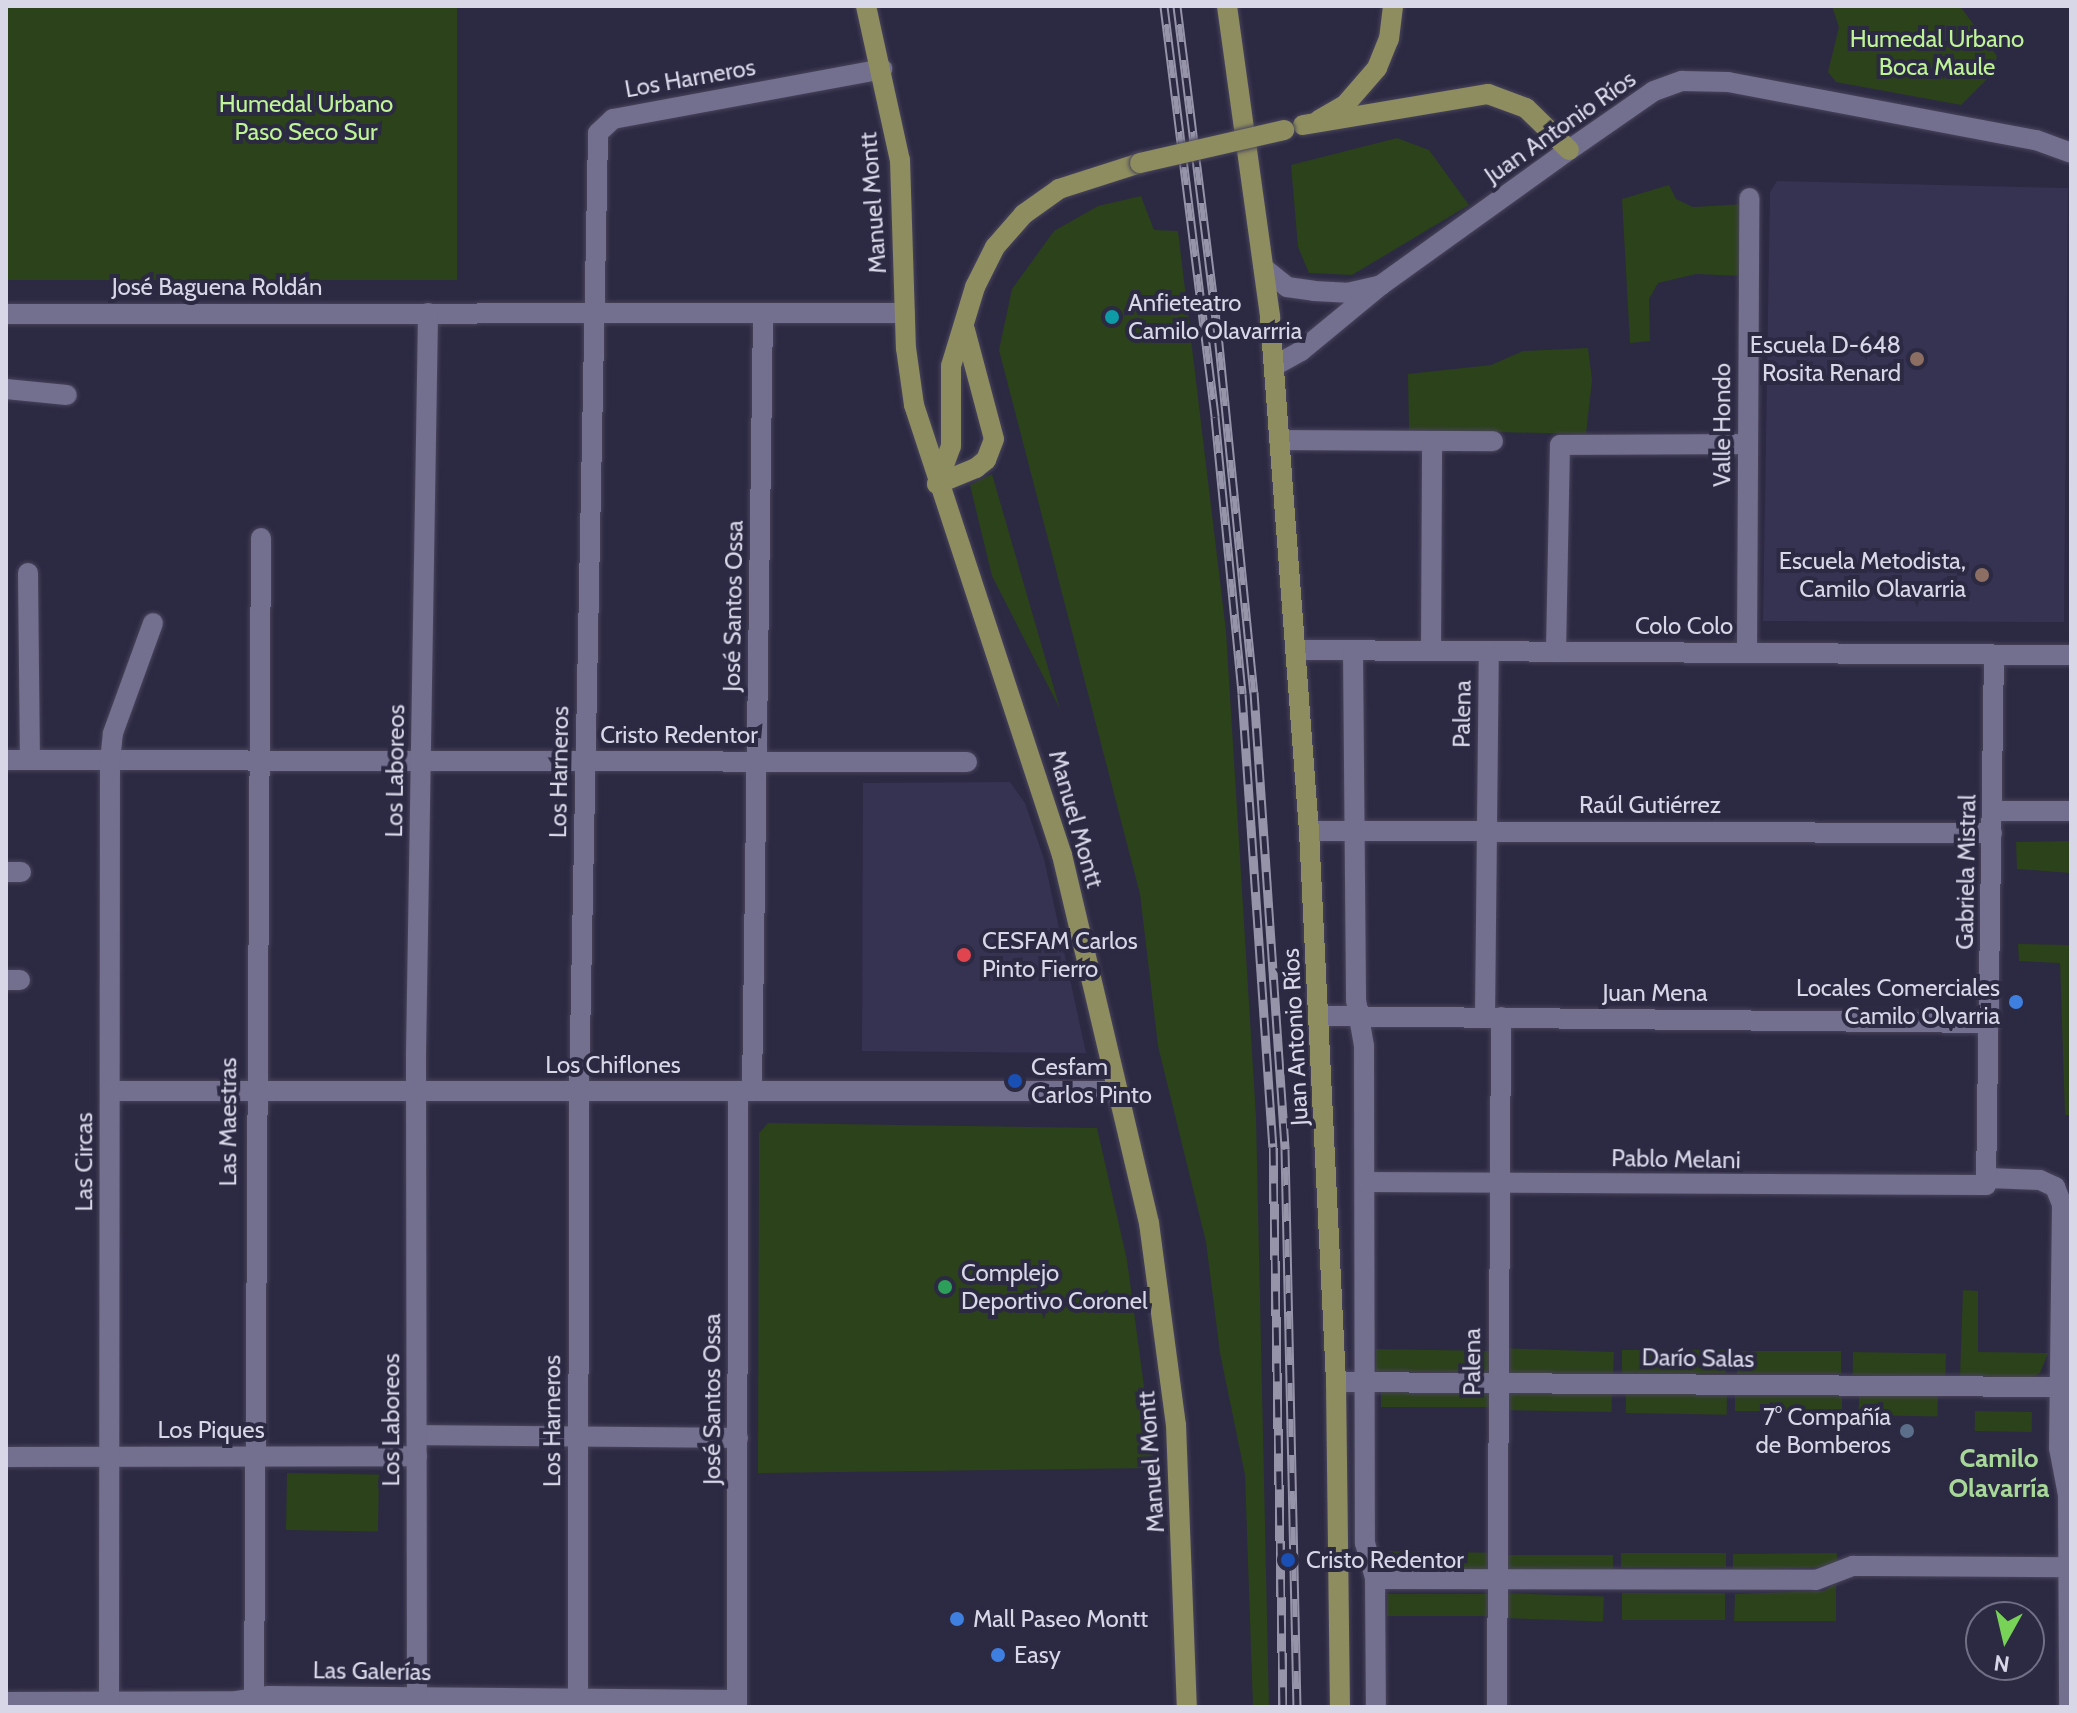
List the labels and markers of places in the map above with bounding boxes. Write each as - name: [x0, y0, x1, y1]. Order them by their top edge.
- place label: Anfieteatro Camilo Olavarrria: [1128, 289, 1302, 345]
- marker: Anfieteatro Camilo Olavarrria: [1103, 308, 1121, 326]
- place label: Escuela D-648 Rosita Renard: [1750, 331, 1901, 387]
- marker: Escuela D-648 Rosita Renard: [1908, 350, 1926, 368]
- place label: Escuela Metodista, Camilo Olavarria: [1779, 547, 1966, 603]
- marker: Escuela Metodista, Camilo Olavarria: [1973, 566, 1991, 584]
- place label: CESFAM Carlos Pinto Fierro: [982, 927, 1138, 983]
- marker: CESFAM Carlos Pinto Fierro: [953, 944, 975, 966]
- place label: Locales Comerciales Camilo Olvarria: [1796, 974, 2000, 1030]
- marker: Locales Comerciales Camilo Olvarria: [2007, 993, 2025, 1011]
- place label: Cesfam Carlos Pinto: [1031, 1053, 1152, 1109]
- marker: Cesfam Carlos Pinto: [1006, 1072, 1024, 1090]
- place label: Complejo Deportivo Coronel: [961, 1259, 1148, 1315]
- marker: Complejo Deportivo Coronel: [936, 1278, 954, 1296]
- place label: 7° Compañía de Bomberos: [1755, 1403, 1891, 1459]
- marker: 7° Compañía de Bomberos: [1898, 1422, 1916, 1440]
- place label: Cristo Redentor: [1306, 1546, 1464, 1574]
- marker: Cristo Redentor: [1277, 1549, 1299, 1571]
- place label: Mall Paseo Montt: [973, 1605, 1148, 1633]
- marker: Mall Paseo Montt: [948, 1610, 966, 1628]
- place label: Easy: [1014, 1641, 1061, 1669]
- marker: Easy: [989, 1646, 1007, 1664]

